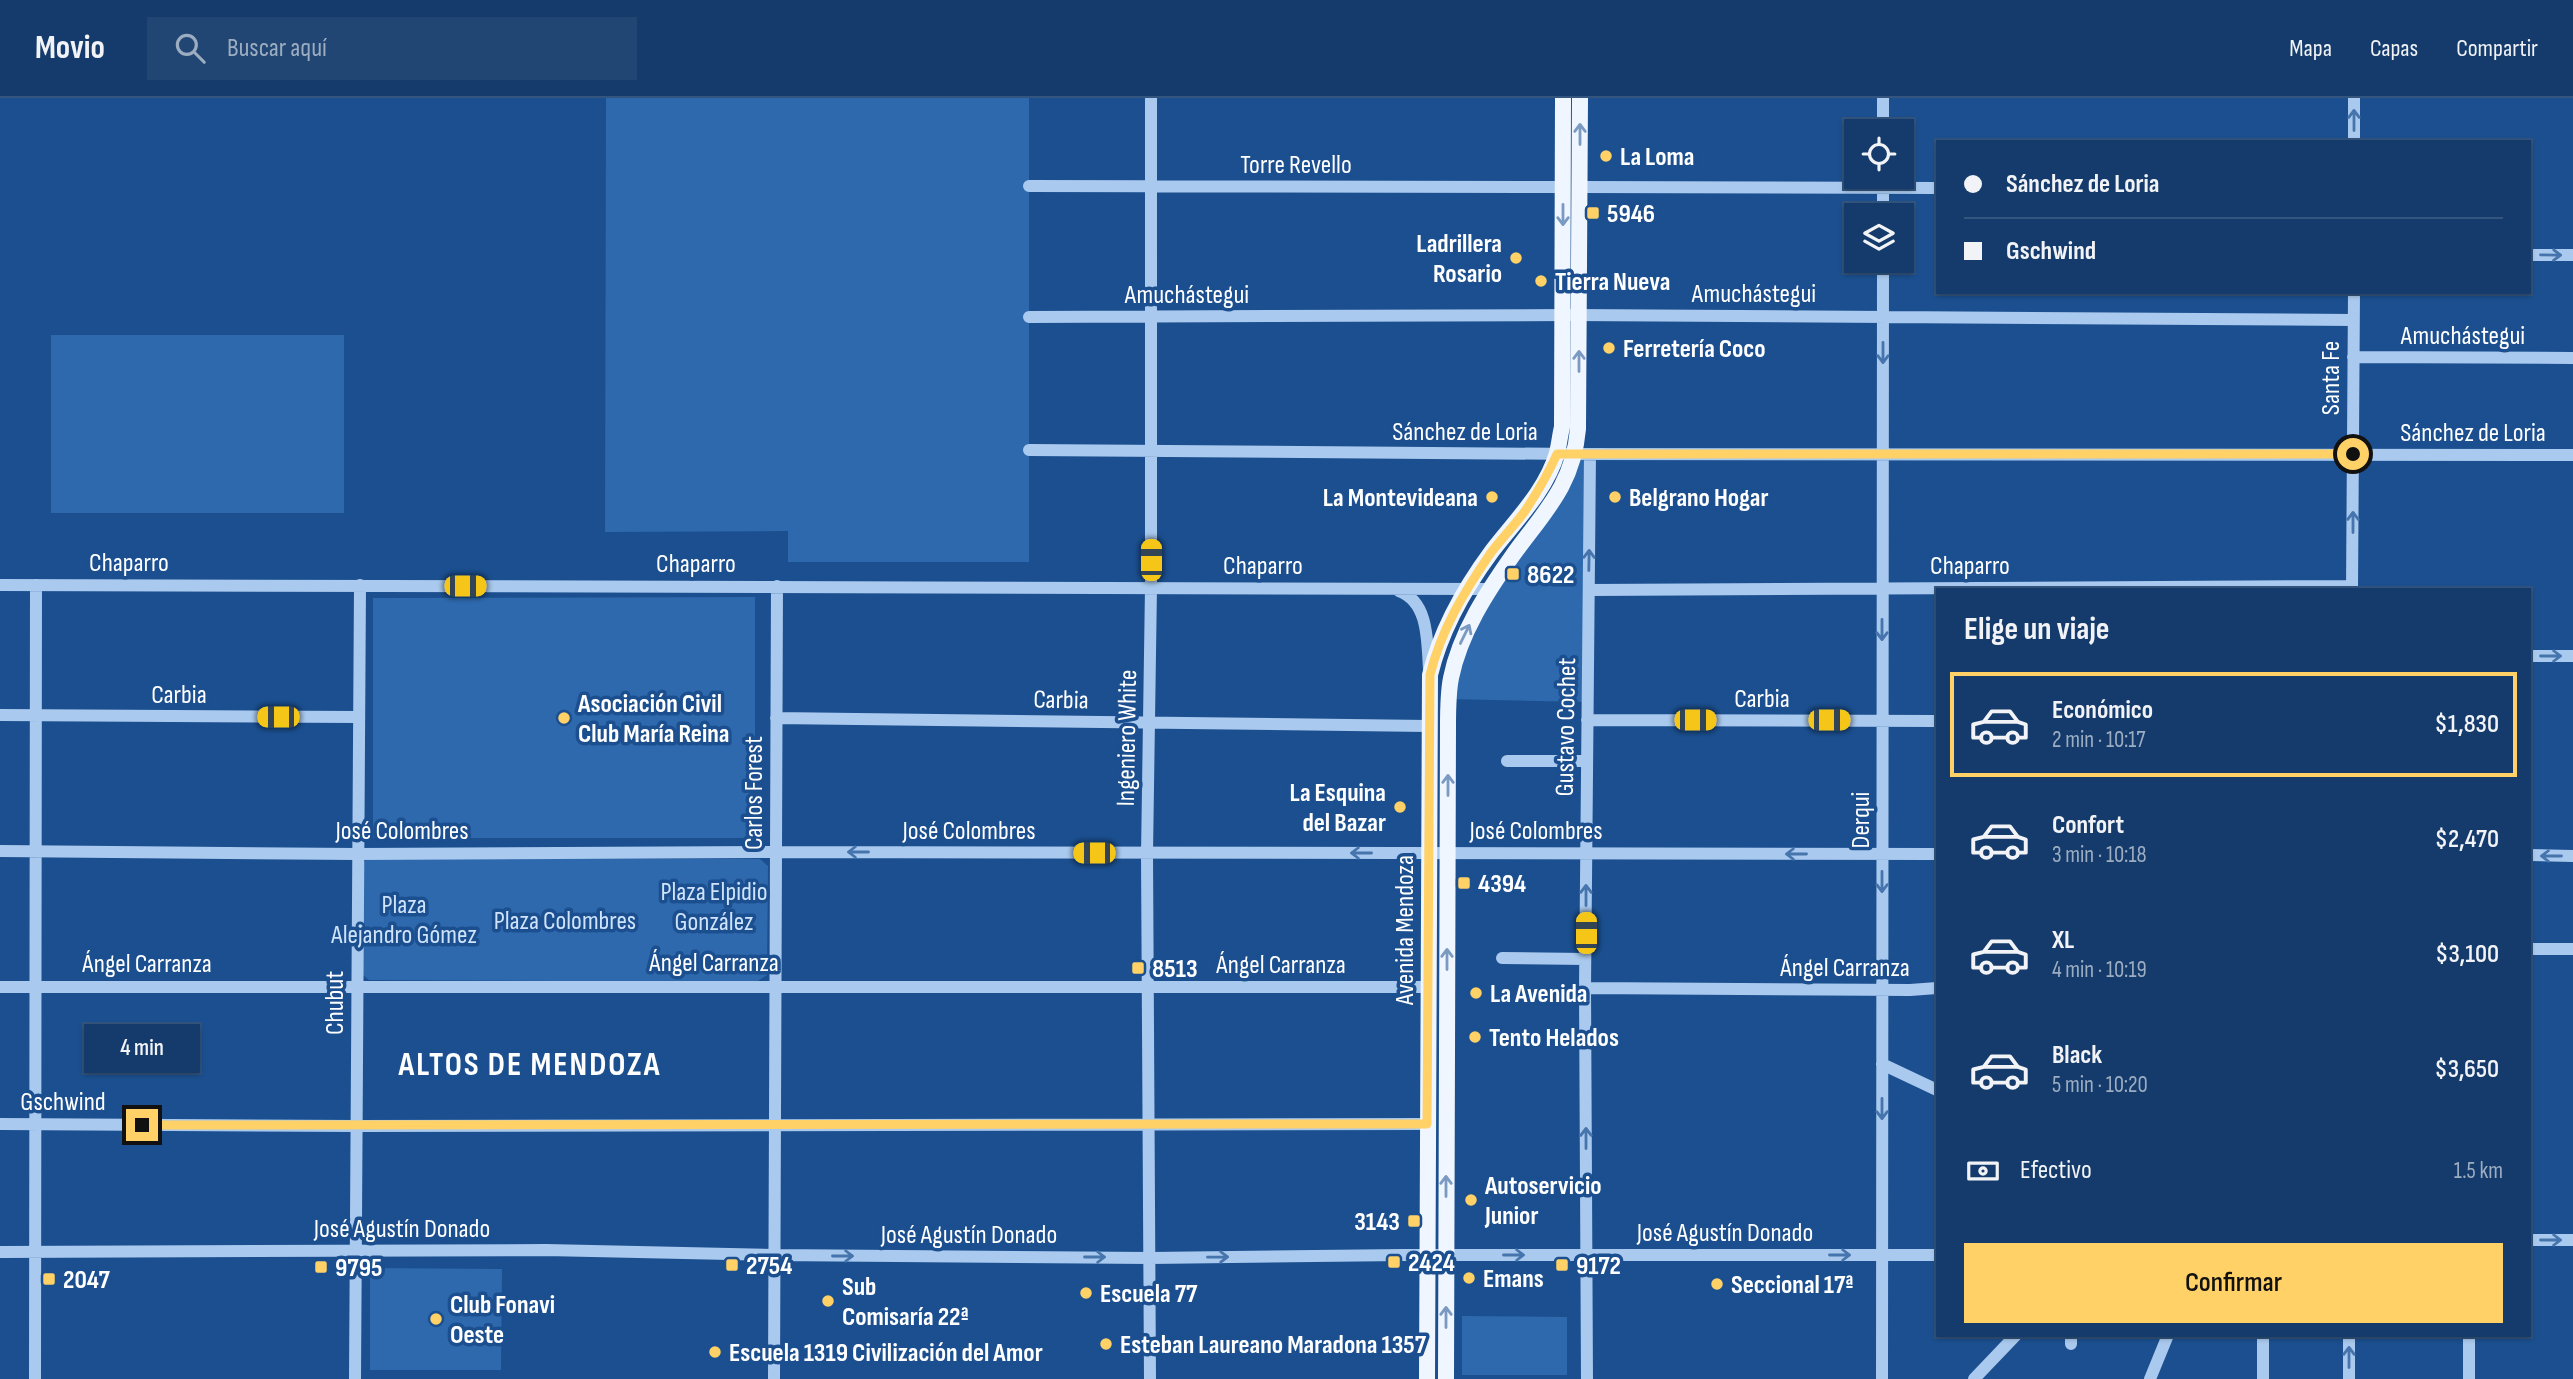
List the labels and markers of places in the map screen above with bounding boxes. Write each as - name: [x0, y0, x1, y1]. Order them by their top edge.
- place label: La Loma: [1620, 142, 1694, 173]
- marker: La Loma: [1598, 148, 1614, 164]
- place label: 5946: [1607, 199, 1655, 230]
- marker: 5946: [1585, 205, 1601, 221]
- place label: Ladrillera Rosario: [1416, 229, 1502, 290]
- marker: Ladrillera Rosario: [1508, 250, 1524, 266]
- place label: Tierra Nueva: [1555, 267, 1670, 298]
- marker: Tierra Nueva: [1533, 273, 1549, 289]
- place label: Ferretería Coco: [1623, 334, 1766, 365]
- marker: Ferretería Coco: [1601, 340, 1617, 356]
- place label: La Montevideana: [1323, 483, 1478, 514]
- place label: Belgrano Hogar: [1629, 483, 1768, 514]
- marker: La Montevideana: [1484, 489, 1500, 505]
- marker: Belgrano Hogar: [1607, 489, 1623, 505]
- place label: 8622: [1527, 560, 1574, 591]
- marker: 8622: [1505, 566, 1521, 582]
- place label: Asociación Civil Club María Reina: [577, 689, 729, 750]
- marker: Asociación Civil Club María Reina: [556, 710, 572, 726]
- place label: La Esquina del Bazar: [1289, 778, 1386, 839]
- marker: La Esquina del Bazar: [1392, 799, 1408, 815]
- place label: 4394: [1478, 869, 1526, 900]
- marker: 4394: [1456, 875, 1472, 891]
- place label: 8513: [1152, 954, 1198, 985]
- marker: 8513: [1130, 960, 1146, 976]
- place label: La Avenida: [1490, 979, 1587, 1010]
- marker: La Avenida: [1468, 985, 1484, 1001]
- place label: Tento Helados: [1489, 1023, 1619, 1054]
- marker: Tento Helados: [1467, 1029, 1483, 1045]
- place label: Autoservicio Junior: [1484, 1171, 1602, 1232]
- marker: Autoservicio Junior: [1463, 1192, 1479, 1208]
- place label: 3143: [1354, 1207, 1400, 1238]
- marker: 3143: [1406, 1213, 1422, 1229]
- place label: 2424: [1408, 1248, 1455, 1279]
- place label: 2754: [746, 1251, 792, 1282]
- place label: 9172: [1576, 1251, 1621, 1282]
- place label: 9795: [335, 1253, 382, 1284]
- marker: 2424: [1386, 1254, 1402, 1270]
- marker: 2754: [724, 1257, 740, 1273]
- marker: 9172: [1554, 1257, 1570, 1273]
- marker: 9795: [313, 1259, 329, 1275]
- place label: Emans: [1483, 1264, 1544, 1295]
- place label: 2047: [63, 1265, 110, 1296]
- marker: Emans: [1461, 1270, 1477, 1286]
- place label: Seccional 17ª: [1731, 1270, 1853, 1301]
- marker: 2047: [41, 1271, 57, 1287]
- place label: Sub Comisaría 22ª: [842, 1272, 969, 1333]
- marker: Seccional 17ª: [1709, 1276, 1725, 1292]
- place label: Escuela 77: [1100, 1279, 1198, 1310]
- marker: Escuela 77: [1078, 1285, 1094, 1301]
- place label: Club Fonavi Oeste: [450, 1290, 555, 1351]
- marker: Sub Comisaría 22ª: [820, 1293, 836, 1309]
- marker: Club Fonavi Oeste: [428, 1311, 444, 1327]
- place label: Esteban Laureano Maradona 1357: [1120, 1330, 1427, 1361]
- marker: Esteban Laureano Maradona 1357: [1098, 1336, 1114, 1352]
- place label: Escuela 1319 Civilización del Amor: [729, 1338, 1043, 1369]
- marker: Escuela 1319 Civilización del Amor: [707, 1344, 723, 1360]

